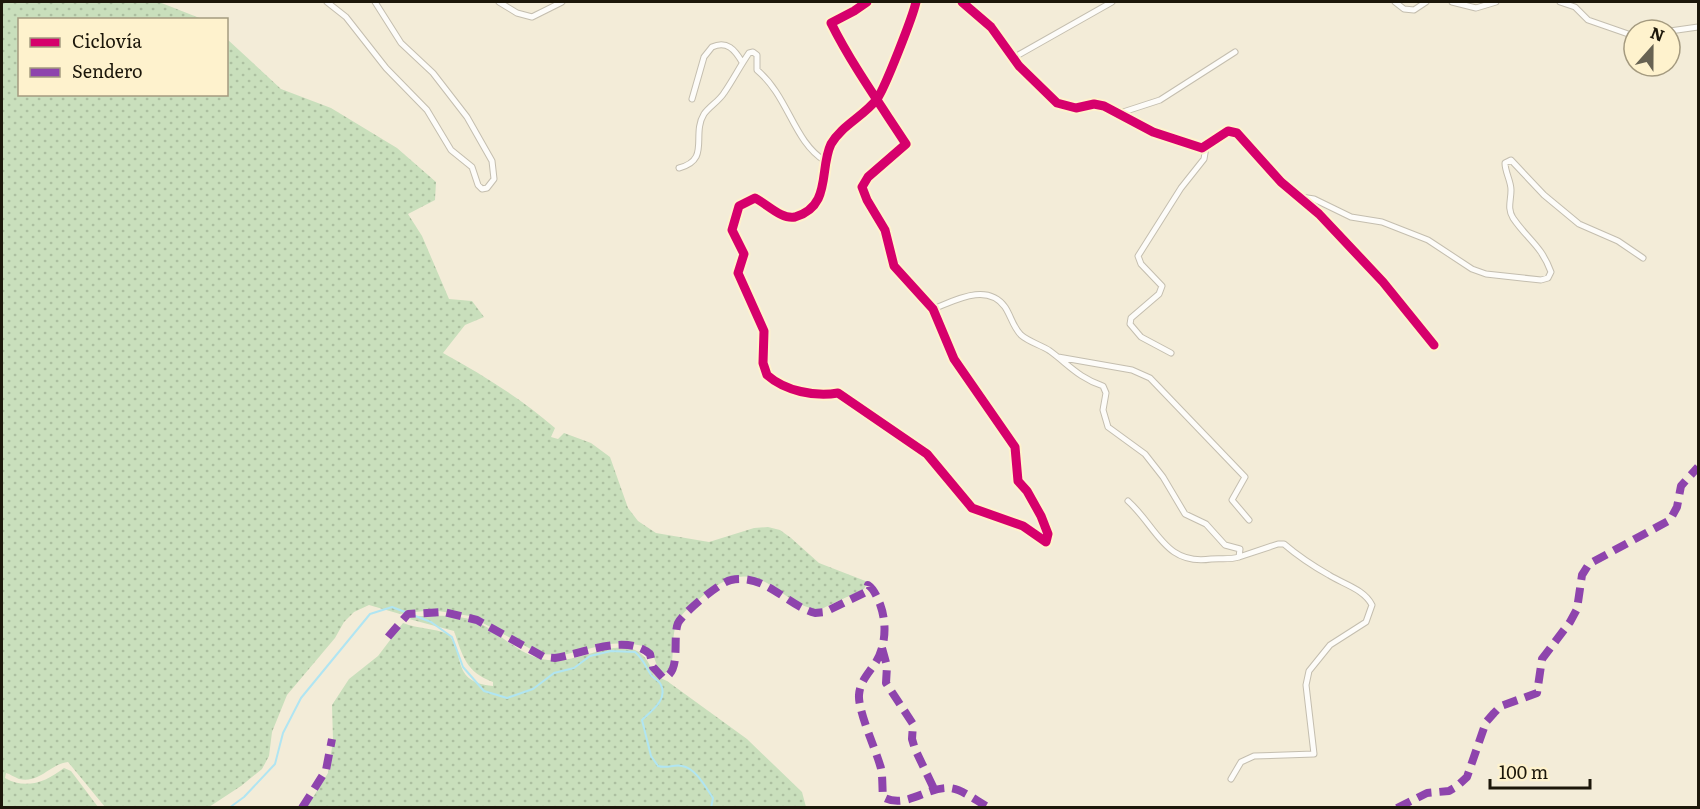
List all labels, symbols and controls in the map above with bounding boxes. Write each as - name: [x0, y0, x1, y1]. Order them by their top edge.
- legend: [18, 18, 228, 96]
- north arrow: [1622, 18, 1682, 78]
- text: N: [1647, 19, 1668, 47]
- text: Ciclovía: [72, 27, 142, 54]
- text: Sendero: [72, 57, 143, 84]
- scale bar: [1490, 752, 1590, 790]
- text: 100 m: [1499, 758, 1548, 785]

